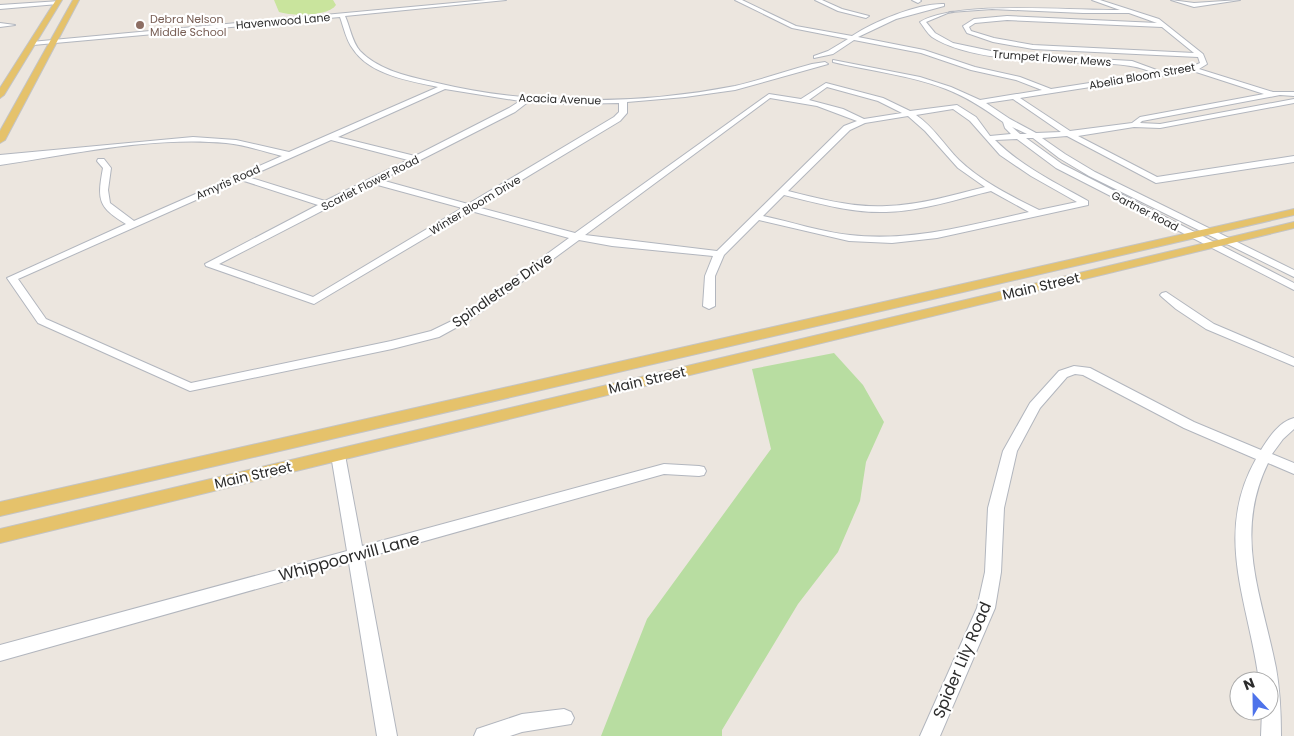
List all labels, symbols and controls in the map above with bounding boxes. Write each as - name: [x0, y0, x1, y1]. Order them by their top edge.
- street label: Havenwood Lane: [235, 9, 331, 33]
- place label: Debra Nelson Middle School: [150, 11, 226, 40]
- marker: Debra Nelson Middle School: [134, 19, 146, 31]
- street label: Trumpet Flower Mews: [992, 46, 1112, 70]
- street label: Abelia Bloom Street: [1088, 59, 1196, 93]
- street label: Acacia Avenue: [518, 90, 602, 108]
- street label: Scarlet Flower Road: [318, 151, 422, 215]
- street label: Amyris Road: [193, 161, 263, 203]
- street label: Winter Bloom Drive: [426, 171, 524, 239]
- street label: Gartner Road: [1109, 187, 1181, 235]
- street label: Spindletree Drive: [448, 248, 556, 332]
- street label: Main Street: [1000, 267, 1082, 305]
- street label: Main Street: [606, 361, 688, 399]
- street label: Main Street: [212, 456, 294, 494]
- street label: Whippoorwill Lane: [276, 527, 422, 587]
- street label: Spider Lily Road: [927, 598, 997, 722]
- north arrow: [1229, 671, 1279, 721]
- text: N: [1241, 673, 1258, 695]

